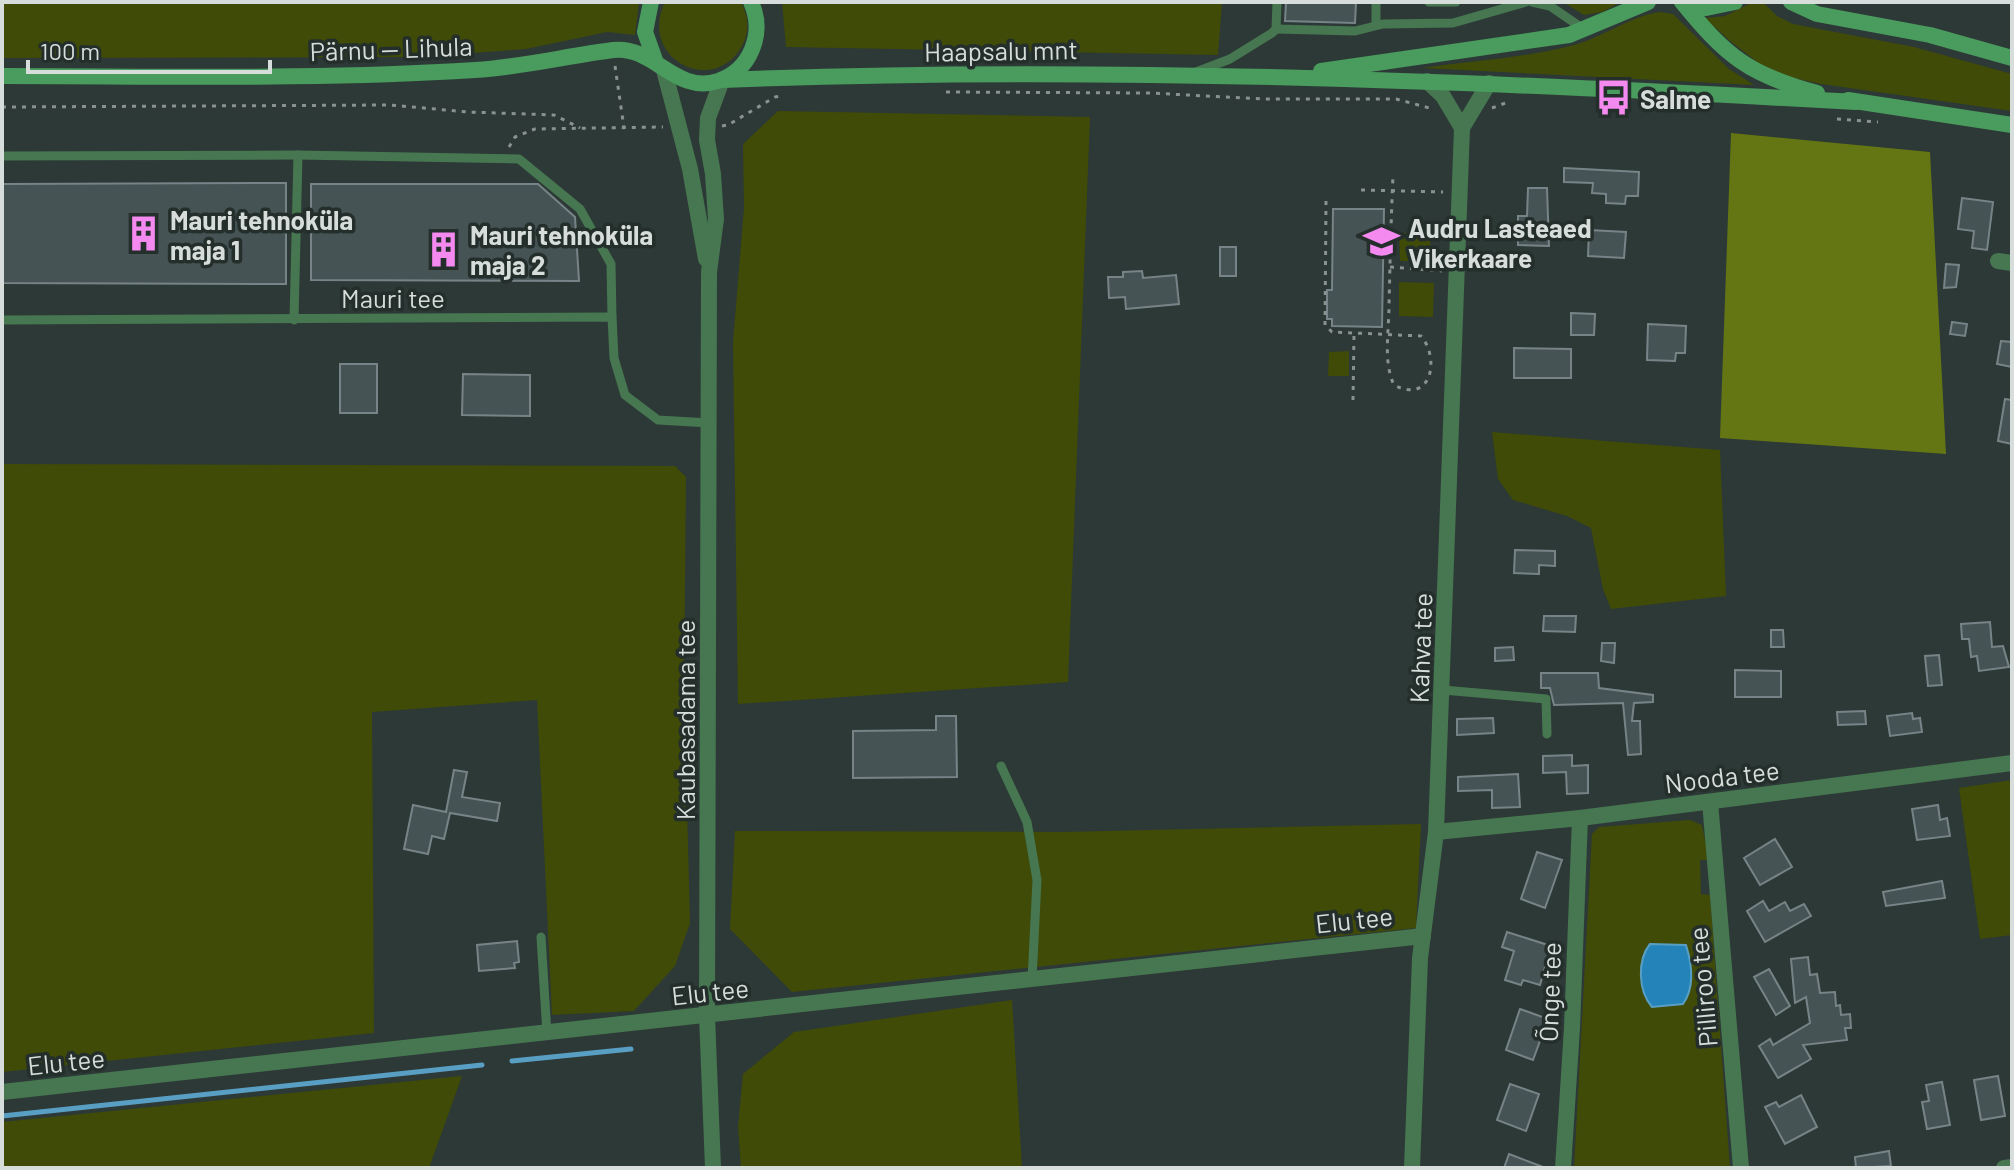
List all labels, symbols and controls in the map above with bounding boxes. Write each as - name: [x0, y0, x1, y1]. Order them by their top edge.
- scale bar: [28, 24, 270, 74]
- street label: Pärnu — Lihula: [309, 30, 473, 66]
- street label: Haapsalu mnt: [924, 33, 1078, 67]
- text: 100 m: [40, 36, 100, 65]
- bus stop icon: Salme: [1595, 79, 1633, 117]
- place label: Salme: [1640, 83, 1711, 114]
- place label: Mauri tehnoküla maja 1: [170, 204, 353, 265]
- place label: Audru Lasteaed Vikerkaare: [1408, 212, 1592, 273]
- building icon: Mauri tehnoküla maja 1: [125, 215, 163, 253]
- place label: Mauri tehnoküla maja 2: [470, 219, 653, 280]
- school or university icon: Audru Lasteaed Vikerkaare: [1363, 223, 1401, 261]
- building icon: Mauri tehnoküla maja 2: [425, 230, 463, 268]
- street label: Mauri tee: [341, 282, 445, 313]
- street label: Kahva tee: [1403, 592, 1437, 704]
- street label: Kaubasadama tee: [669, 620, 700, 820]
- street label: Nooda tee: [1663, 754, 1781, 798]
- street label: Elu tee: [1314, 900, 1394, 938]
- street label: Pilliroo tee: [1681, 926, 1723, 1048]
- street label: Õnge tee: [1532, 942, 1566, 1042]
- street label: Elu tee: [670, 972, 750, 1010]
- street label: Elu tee: [26, 1042, 106, 1080]

